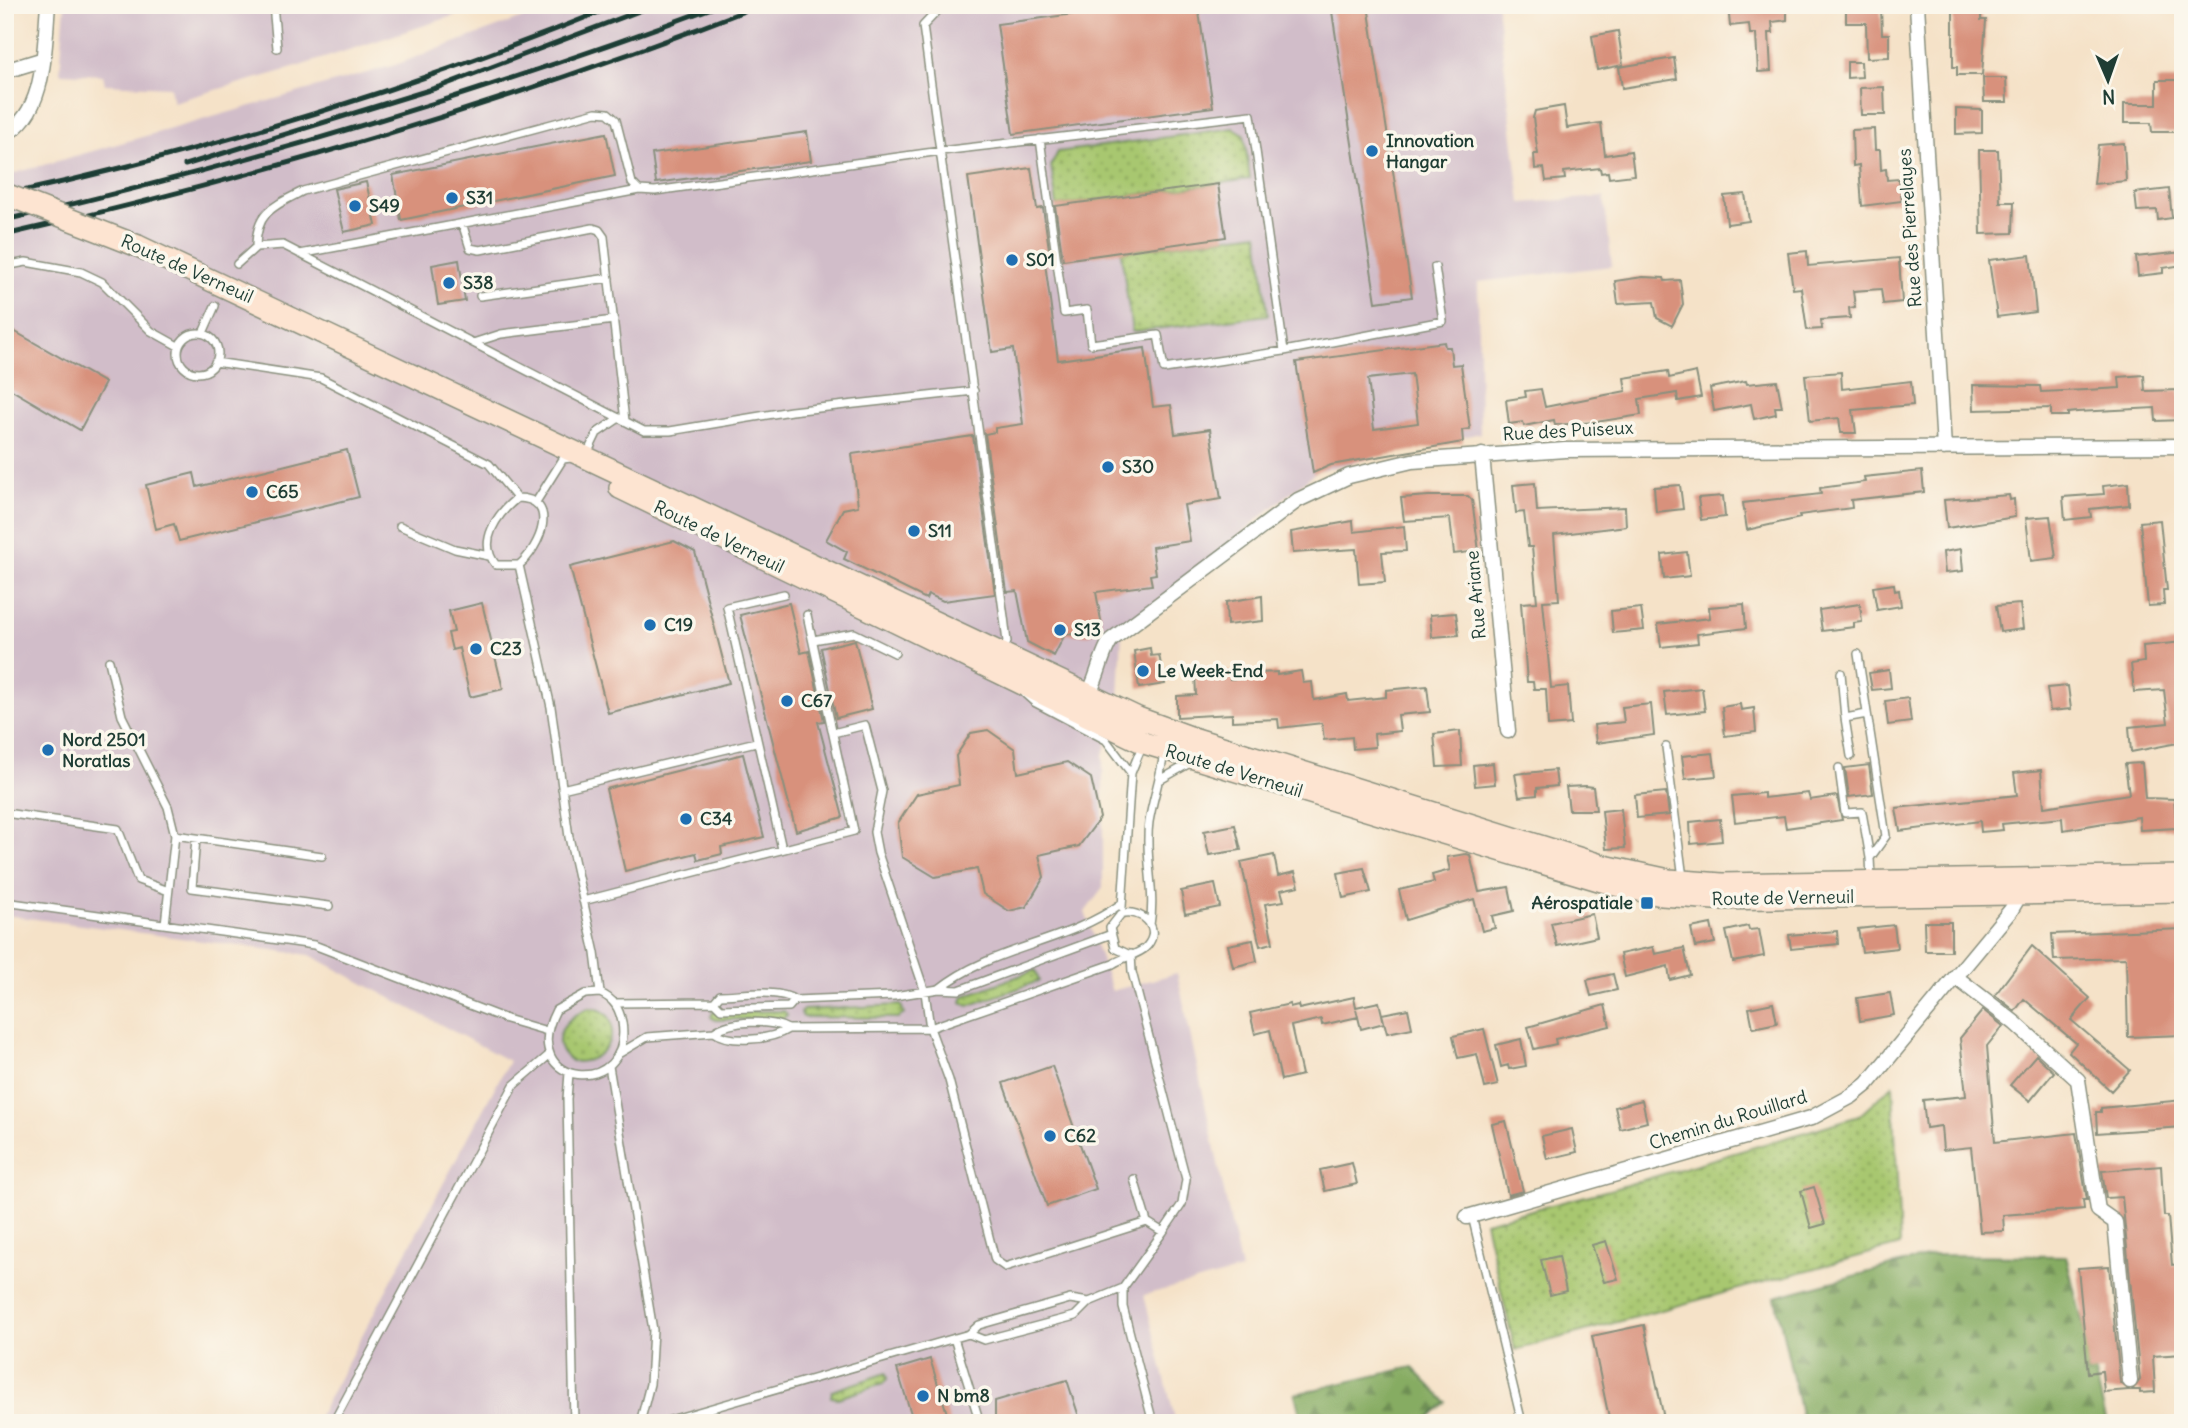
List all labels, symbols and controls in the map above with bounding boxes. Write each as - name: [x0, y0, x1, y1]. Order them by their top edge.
- north arrow: [2072, 46, 2142, 116]
- text: N: [2102, 85, 2116, 109]
- place label: Innovation Hangar: [1386, 129, 1475, 173]
- marker: Innovation Hangar: [1364, 143, 1380, 159]
- street label: Rue des Pierrelayes: [1892, 148, 1927, 308]
- place label: S31: [466, 186, 493, 209]
- marker: S31: [444, 190, 460, 206]
- place label: S49: [369, 194, 400, 217]
- marker: S49: [347, 198, 363, 214]
- street label: Route de Verneuil: [117, 229, 257, 308]
- place label: S01: [1026, 248, 1055, 271]
- marker: S01: [1004, 252, 1020, 268]
- place label: S38: [463, 271, 494, 294]
- marker: S38: [441, 275, 457, 291]
- street label: Rue des Puiseux: [1502, 416, 1634, 445]
- place label: S30: [1122, 455, 1154, 478]
- marker: S30: [1100, 459, 1116, 475]
- place label: C65: [266, 480, 299, 503]
- marker: C65: [244, 484, 260, 500]
- street label: Route de Verneuil: [650, 495, 788, 578]
- place label: S11: [928, 519, 952, 542]
- marker: S11: [906, 523, 922, 539]
- street label: Rue Ariane: [1460, 550, 1491, 640]
- place label: C19: [664, 613, 693, 636]
- marker: C19: [642, 617, 658, 633]
- place label: S13: [1074, 618, 1101, 641]
- marker: S13: [1052, 622, 1068, 638]
- place label: C23: [490, 637, 522, 660]
- marker: C23: [468, 641, 484, 657]
- place label: Le Week-End: [1157, 659, 1264, 682]
- marker: Le Week-End: [1135, 663, 1151, 679]
- place label: C67: [801, 689, 832, 712]
- marker: C67: [779, 693, 795, 709]
- place label: Nord 2501 Noratlas: [62, 728, 146, 772]
- street label: Route de Verneuil: [1163, 739, 1306, 802]
- marker: Nord 2501 Noratlas: [40, 742, 56, 758]
- place label: C34: [700, 807, 733, 830]
- marker: C34: [678, 811, 694, 827]
- street label: Route de Verneuil: [1712, 885, 1854, 910]
- place label: Aérospatiale: [1532, 891, 1633, 914]
- marker: Aérospatiale: [1639, 895, 1655, 911]
- street label: Chemin du Rouillard: [1646, 1084, 1810, 1154]
- place label: C62: [1064, 1124, 1096, 1147]
- marker: C62: [1042, 1128, 1058, 1144]
- place label: N bm8: [937, 1384, 990, 1407]
- marker: N bm8: [915, 1388, 931, 1404]

